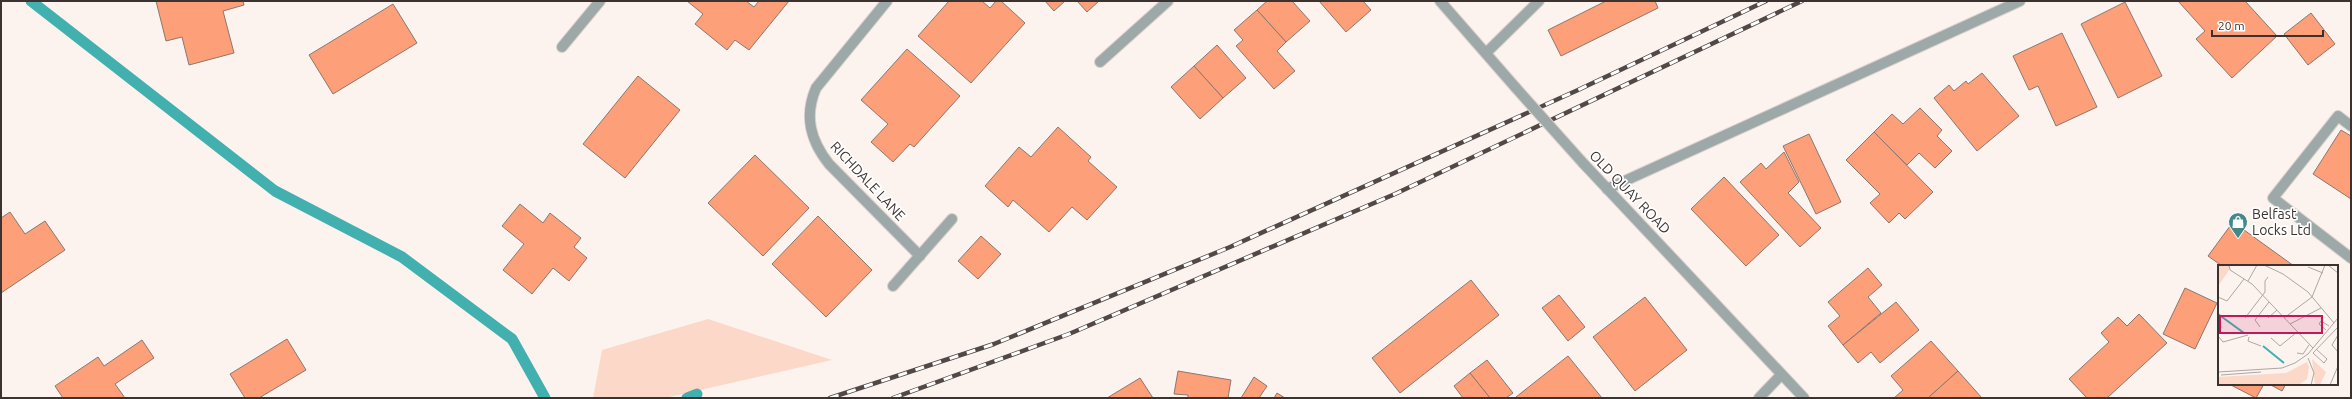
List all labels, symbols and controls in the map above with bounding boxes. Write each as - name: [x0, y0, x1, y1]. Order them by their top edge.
- scale bar: [2212, 12, 2323, 38]
- text: 20 m: [2218, 19, 2245, 32]
- street label: RICHDALE LANE: [827, 138, 909, 224]
- street label: OLD QUAY ROAD: [1586, 147, 1674, 237]
- place label: Belfast Locks Ltd: [2252, 206, 2311, 238]
- shop icon: Belfast Locks Ltd: [2227, 211, 2249, 239]
- inset map: [2218, 265, 2338, 385]

